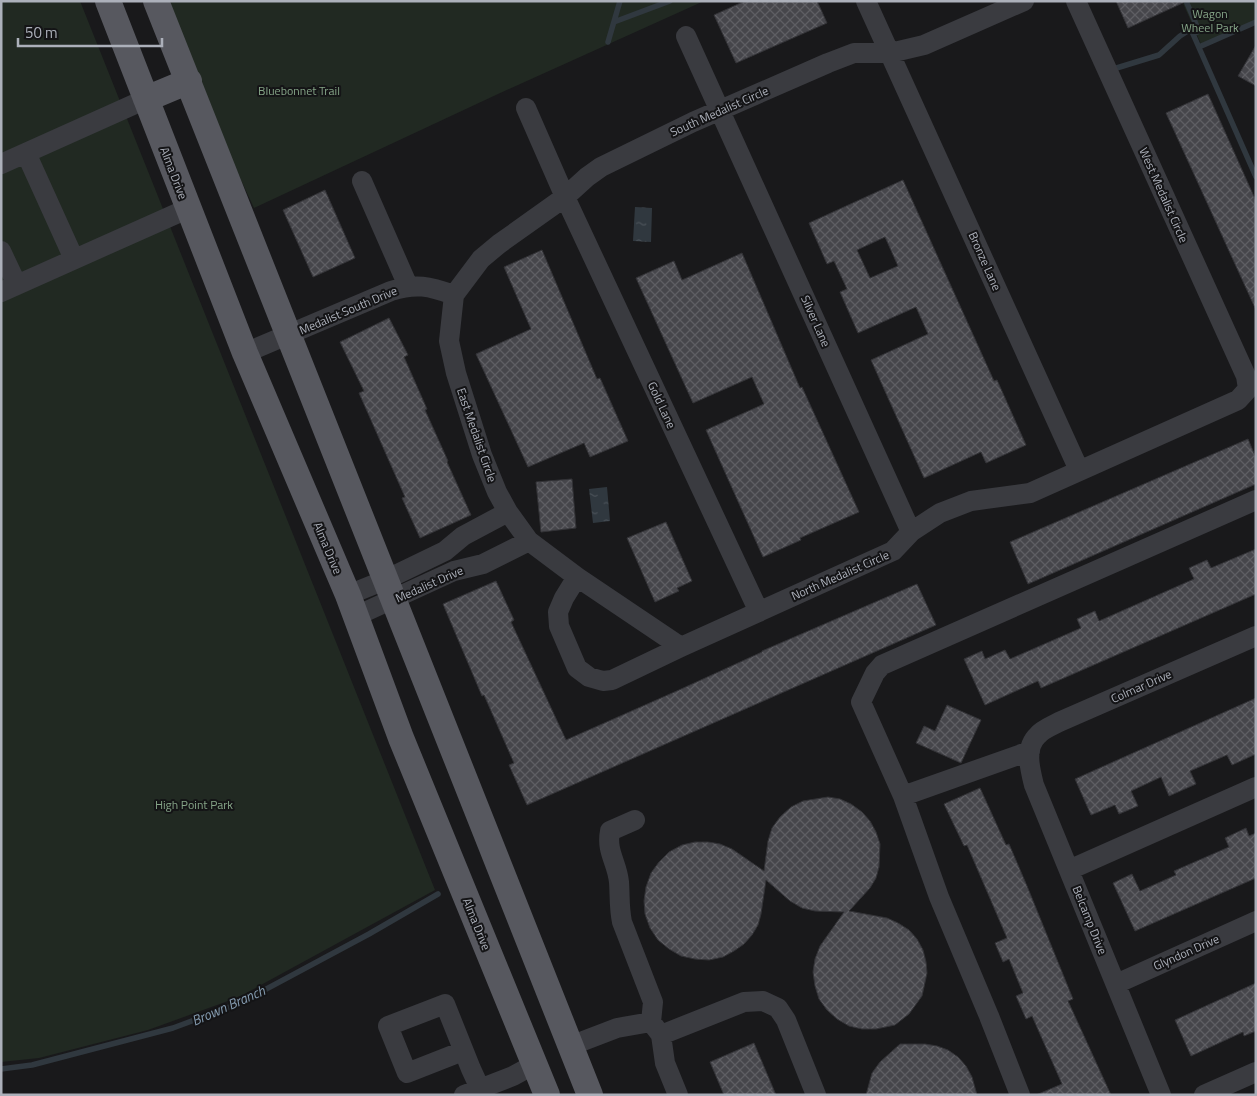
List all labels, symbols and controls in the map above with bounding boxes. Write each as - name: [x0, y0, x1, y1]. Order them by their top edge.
- park label: Wagon Wheel Park: [1181, 4, 1239, 37]
- scale bar: [18, 15, 161, 47]
- text: 50 m: [25, 21, 58, 44]
- park label: Bluebonnet Trail: [258, 81, 340, 100]
- street label: South Medalist Circle: [667, 81, 771, 141]
- street label: Alma Drive: [155, 144, 193, 202]
- street label: West Medalist Circle: [1134, 144, 1194, 246]
- street label: Bronze Lane: [964, 229, 1006, 293]
- street label: Medalist South Drive: [296, 281, 400, 339]
- street label: Silver Lane: [796, 292, 836, 350]
- street label: Gold Lane: [643, 378, 681, 432]
- street label: East Medalist Circle: [452, 385, 502, 485]
- street label: Alma Drive: [309, 519, 347, 577]
- street label: North Medalist Circle: [788, 545, 892, 605]
- street label: Medalist Drive: [392, 561, 466, 607]
- street label: Colmar Drive: [1108, 664, 1174, 708]
- park label: High Point Park: [155, 795, 233, 814]
- street label: Belcamp Drive: [1068, 883, 1112, 957]
- street label: Alma Drive: [458, 895, 496, 953]
- street label: Glyndon Drive: [1150, 929, 1222, 975]
- water label: Brown Branch: [188, 979, 269, 1031]

